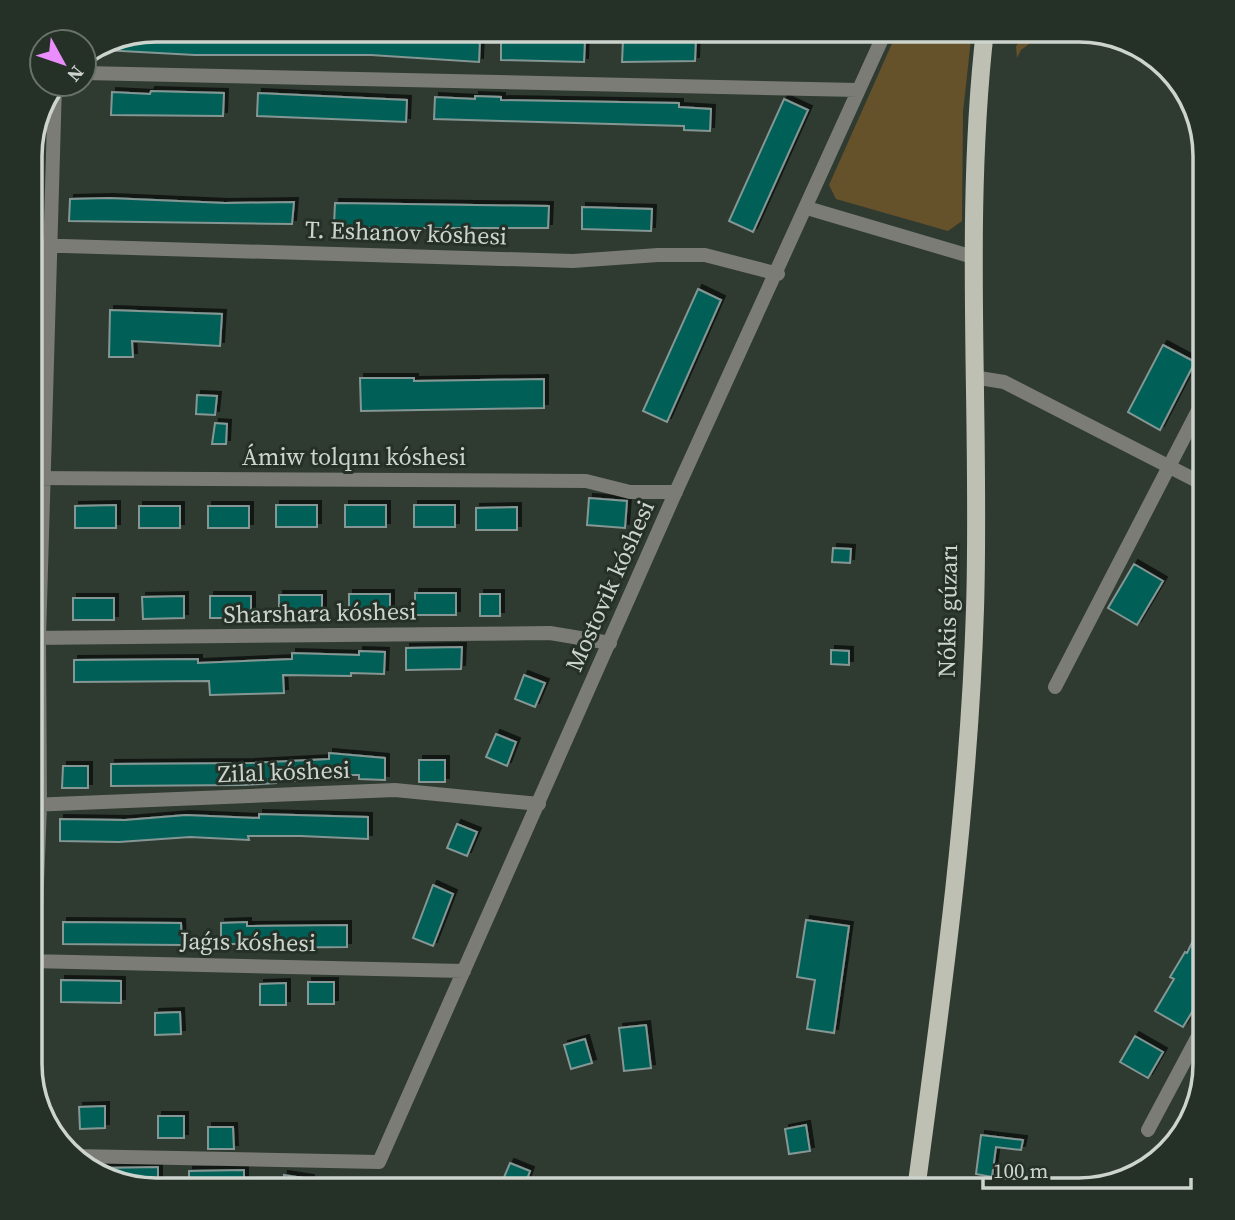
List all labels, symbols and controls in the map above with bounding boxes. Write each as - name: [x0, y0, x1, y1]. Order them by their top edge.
- north arrow: [28, 28, 98, 98]
- text: N: [62, 60, 90, 88]
- street label: T. Eshanov kóshesi: [304, 212, 508, 253]
- street label: Ámiw tolqını kóshesi: [242, 440, 466, 473]
- street label: Mostovik kóshesi: [557, 495, 662, 677]
- street label: Nókis gúzarı: [930, 544, 965, 678]
- street label: Sharshara kóshesi: [223, 594, 417, 631]
- street label: Zilal kóshesi: [217, 753, 351, 790]
- street label: Jaǵıs kóshesi: [179, 924, 316, 959]
- scale bar: [983, 1146, 1191, 1190]
- text: 100 m: [993, 1156, 1048, 1185]

